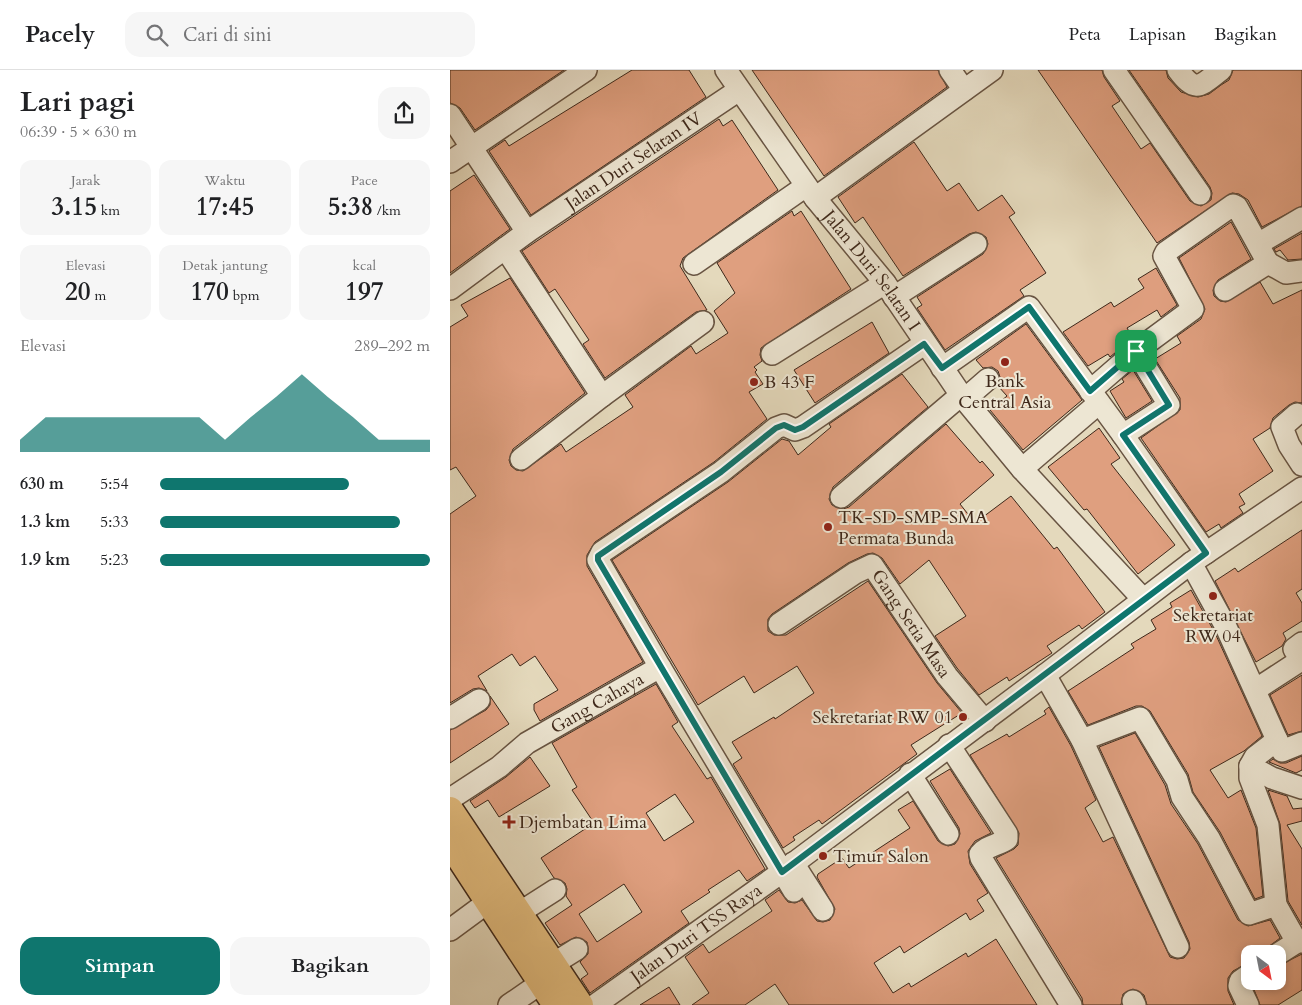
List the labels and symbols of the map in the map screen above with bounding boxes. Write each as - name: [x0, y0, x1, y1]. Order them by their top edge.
- street label: Jalan Duri Selatan IV: [558, 105, 708, 217]
- street label: Jalan Duri Selatan I: [815, 202, 926, 336]
- pin: [1115, 330, 1157, 372]
- marker: Bank Central Asia: [999, 356, 1011, 368]
- place label: Bank Central Asia: [958, 369, 1052, 415]
- place label: B 43 F: [764, 370, 815, 395]
- marker: B 43 F: [748, 376, 760, 388]
- place label: TK-SD-SMP-SMA Permata Bunda: [838, 505, 988, 551]
- marker: TK-SD-SMP-SMA Permata Bunda: [822, 521, 834, 533]
- street label: Gang Setia Masa: [866, 564, 957, 683]
- marker: Sekretariat RW 04: [1207, 590, 1219, 602]
- place label: Sekretariat RW 04: [1173, 603, 1253, 649]
- street label: Gang Cahaya: [546, 666, 648, 740]
- place label: Sekretariat RW 01: [812, 705, 953, 730]
- marker: Sekretariat RW 01: [957, 711, 969, 723]
- place label: Djembatan Lima: [519, 810, 647, 835]
- marker: Djembatan Lima: [503, 816, 515, 828]
- place label: Timur Salon: [833, 844, 930, 869]
- marker: Timur Salon: [817, 850, 829, 862]
- street label: Jalan Duri TSS Raya: [623, 878, 767, 990]
- north arrow: [1241, 945, 1286, 990]

